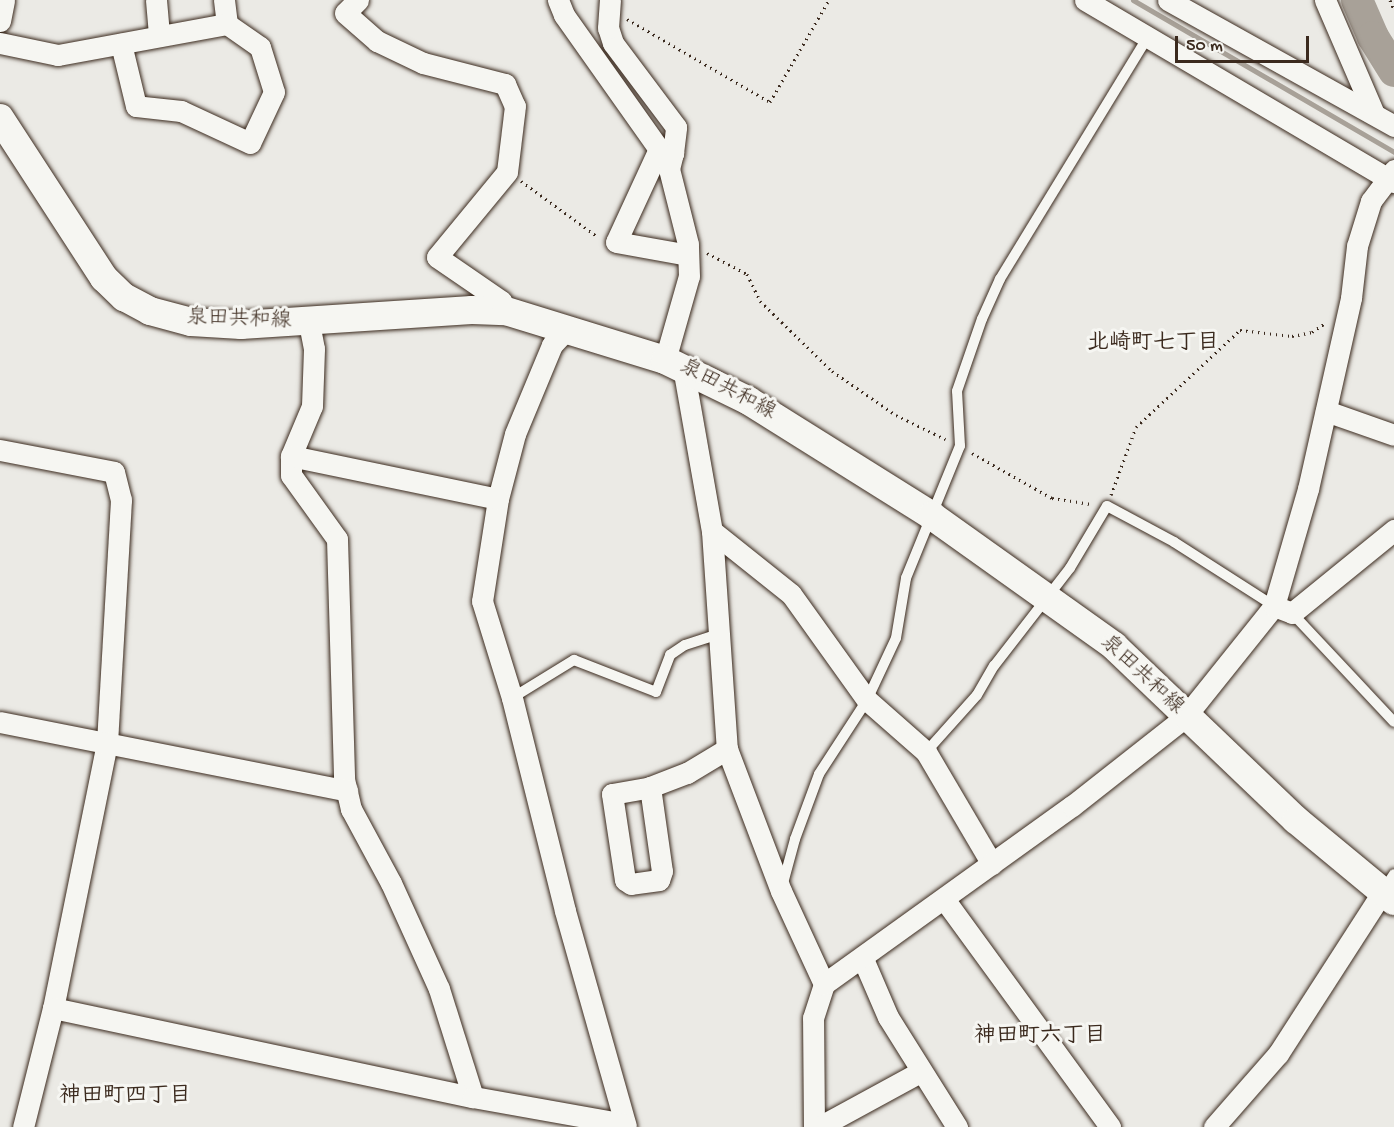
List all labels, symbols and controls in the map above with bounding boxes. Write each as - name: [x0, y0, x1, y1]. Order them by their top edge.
- scale bar: [1178, 24, 1312, 62]
- text: 50 m: [1186, 36, 1223, 57]
- street label: 泉田共和線: [186, 307, 292, 335]
- district label: 北崎町七丁目: [1087, 332, 1219, 358]
- street label: 泉田共和線: [675, 355, 779, 427]
- street label: 泉田共和線: [1094, 631, 1188, 721]
- district label: 神田町六丁目: [974, 1025, 1106, 1051]
- district label: 神田町四丁目: [59, 1085, 191, 1111]

